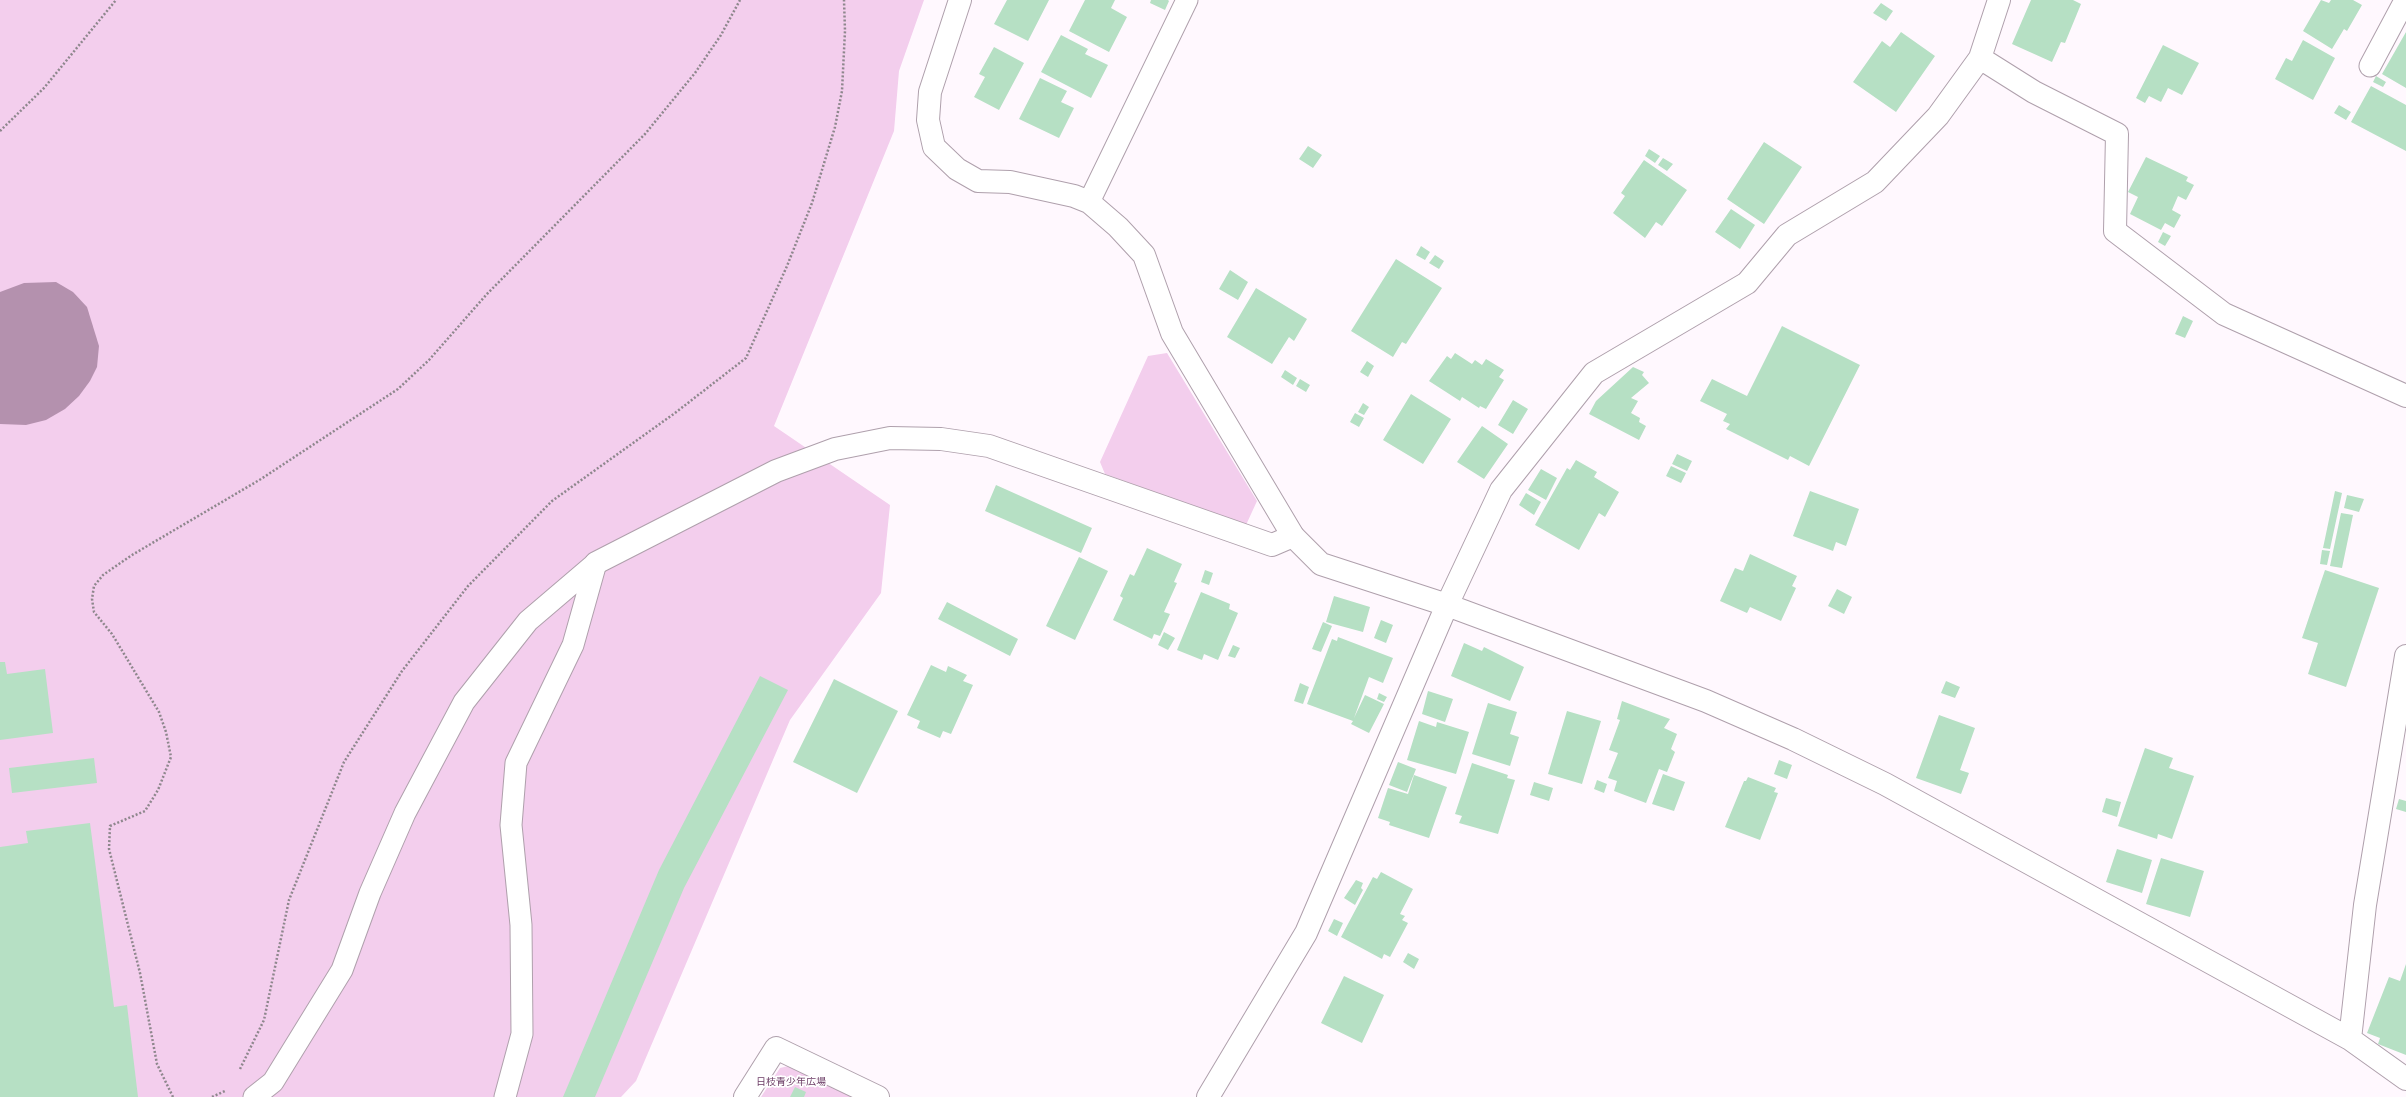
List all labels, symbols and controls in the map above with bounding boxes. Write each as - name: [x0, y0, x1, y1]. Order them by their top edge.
- park label: 日枝青少年広場: [756, 1076, 826, 1088]

